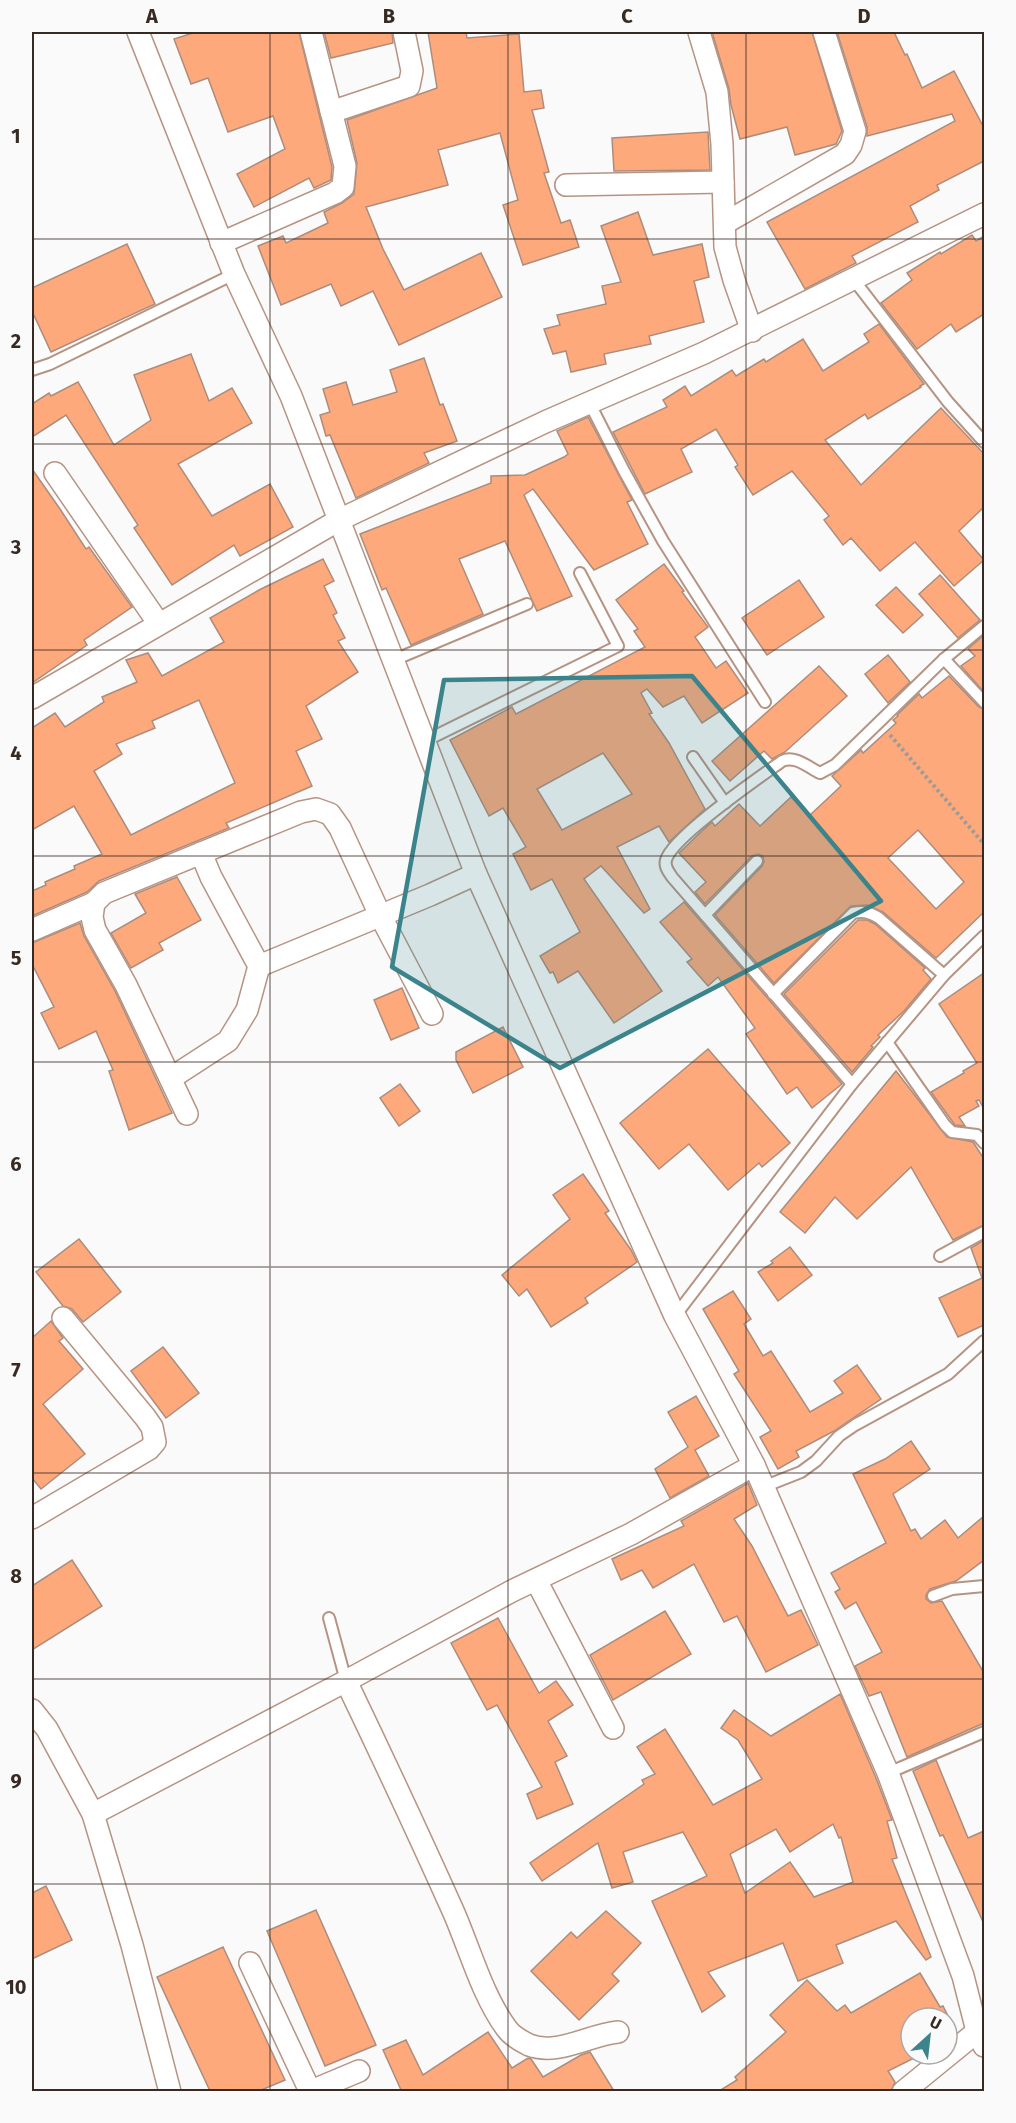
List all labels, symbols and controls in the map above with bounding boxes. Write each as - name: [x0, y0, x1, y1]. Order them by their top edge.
- text: A: [145, 4, 159, 28]
- text: B: [383, 4, 395, 28]
- text: C: [621, 4, 633, 28]
- text: D: [857, 4, 871, 28]
- text: 1: [11, 124, 21, 148]
- text: 2: [11, 329, 21, 353]
- text: 3: [10, 535, 21, 559]
- text: 4: [10, 741, 22, 765]
- text: 5: [11, 946, 22, 970]
- text: 6: [10, 1152, 22, 1176]
- text: 7: [11, 1358, 21, 1382]
- text: 8: [10, 1564, 22, 1588]
- text: 9: [10, 1769, 22, 1793]
- text: 10: [6, 1975, 26, 1999]
- north arrow: [899, 2006, 959, 2066]
- text: U: [927, 2012, 945, 2034]

